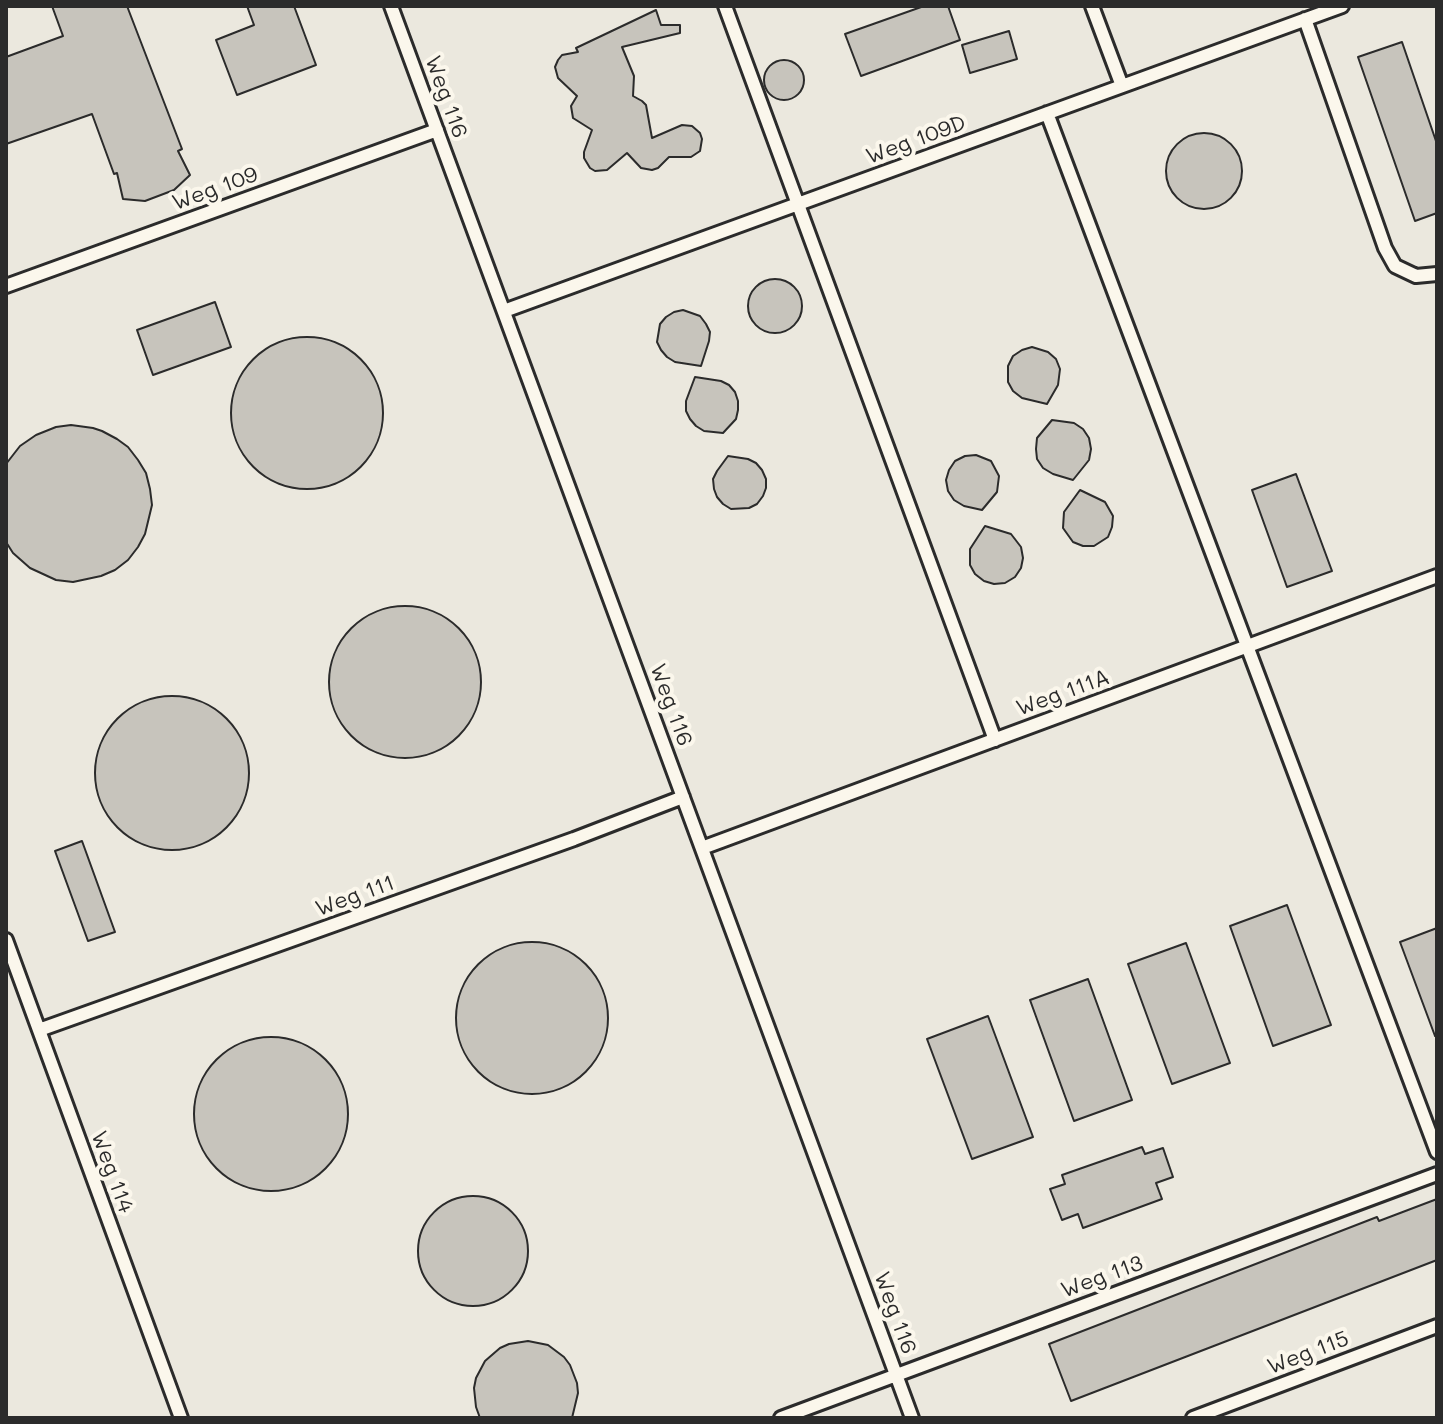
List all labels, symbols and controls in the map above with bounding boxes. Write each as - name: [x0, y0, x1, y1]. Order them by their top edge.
- street label: Weg 116: [419, 52, 473, 142]
- street label: Weg 109D: [863, 110, 969, 170]
- street label: Weg 109: [169, 161, 261, 217]
- street label: Weg 116: [644, 660, 698, 750]
- street label: Weg 111A: [1013, 664, 1113, 722]
- street label: Weg 111: [312, 870, 398, 922]
- street label: Weg 114: [85, 1127, 139, 1217]
- street label: Weg 113: [1057, 1250, 1147, 1304]
- street label: Weg 116: [868, 1268, 922, 1358]
- street label: Weg 115: [1263, 1325, 1353, 1381]

